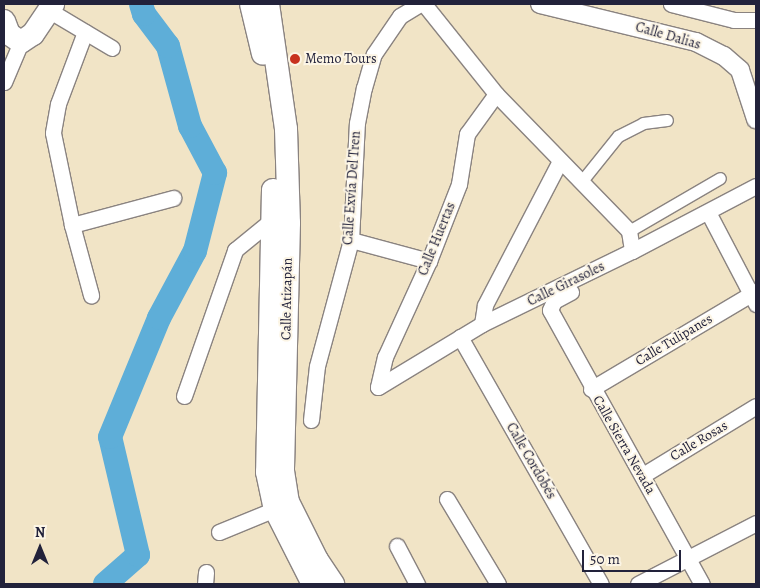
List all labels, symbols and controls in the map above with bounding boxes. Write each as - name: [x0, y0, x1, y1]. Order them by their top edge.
- street label: Calle Dalias: [633, 19, 703, 53]
- place label: Memo Tours: [305, 51, 377, 67]
- marker: Memo Tours: [289, 53, 301, 65]
- street label: Calle Exvía Del Tren: [340, 130, 364, 246]
- street label: Calle Huertas: [415, 200, 459, 278]
- street label: Calle Atizapán: [278, 258, 296, 340]
- street label: Calle Girasoles: [525, 258, 607, 310]
- street label: Calle Tulipanes: [632, 310, 716, 370]
- street label: Calle Sierra Nevada: [589, 393, 659, 497]
- street label: Calle Rosas: [667, 417, 731, 465]
- street label: Calle Cordobés: [502, 420, 560, 502]
- north arrow: [15, 523, 65, 573]
- text: N: [35, 523, 45, 542]
- scale bar: [585, 540, 684, 572]
- text: 50 m: [590, 549, 620, 569]

